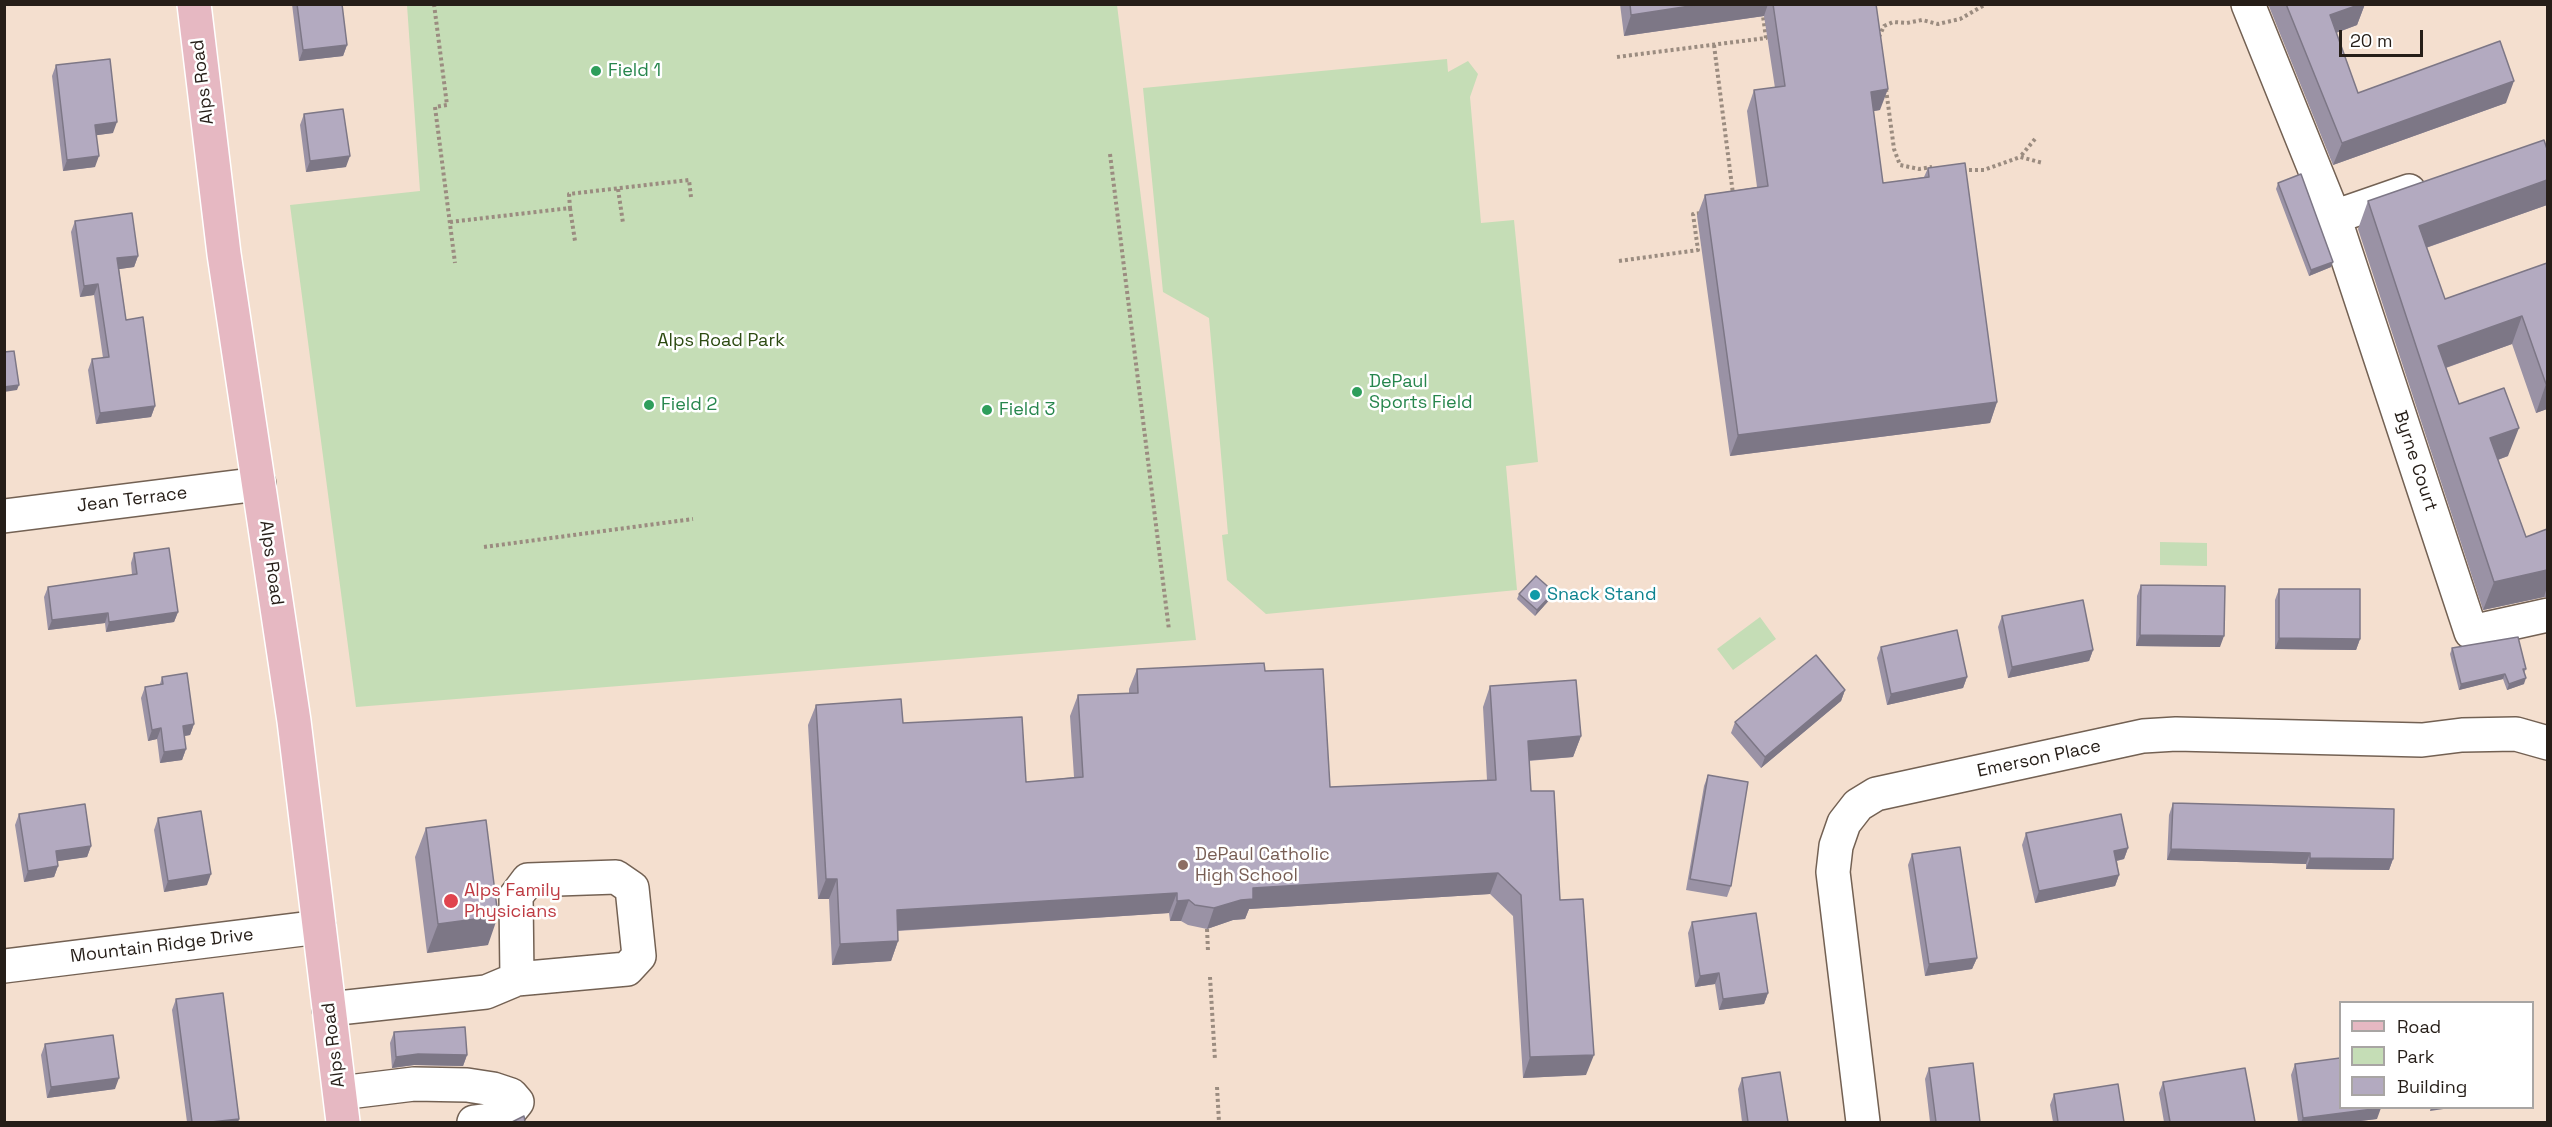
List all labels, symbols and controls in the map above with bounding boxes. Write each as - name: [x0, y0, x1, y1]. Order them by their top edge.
- scale bar: [2342, 18, 2426, 56]
- text: 20 m: [2350, 29, 2393, 52]
- street label: Alps Road: [187, 38, 219, 126]
- place label: Field 1: [608, 60, 661, 82]
- marker: Field 1: [589, 64, 603, 78]
- park label: Alps Road Park: [657, 330, 785, 352]
- place label: DePaul Sports Field: [1369, 371, 1473, 413]
- marker: DePaul Sports Field: [1350, 385, 1364, 399]
- place label: Field 2: [661, 394, 717, 416]
- marker: Field 2: [642, 398, 656, 412]
- place label: Field 3: [999, 399, 1055, 421]
- marker: Field 3: [980, 403, 994, 417]
- street label: Byrne Court: [2389, 408, 2441, 514]
- street label: Jean Terrace: [76, 483, 188, 517]
- street label: Alps Road: [254, 519, 288, 607]
- place label: Snack Stand: [1547, 584, 1656, 606]
- marker: Snack Stand: [1528, 588, 1542, 602]
- street label: Emerson Place: [1975, 735, 2103, 783]
- place label: DePaul Catholic High School: [1195, 844, 1330, 886]
- marker: DePaul Catholic High School: [1176, 858, 1190, 872]
- place label: Alps Family Physicians: [464, 880, 561, 922]
- marker: Alps Family Physicians: [442, 892, 460, 910]
- street label: Mountain Ridge Drive: [69, 924, 255, 968]
- street label: Alps Road: [318, 1001, 350, 1089]
- legend: [2339, 1001, 2534, 1109]
- text: Road: [2397, 1015, 2441, 1038]
- text: Park: [2397, 1045, 2434, 1068]
- text: Building: [2397, 1075, 2467, 1098]

